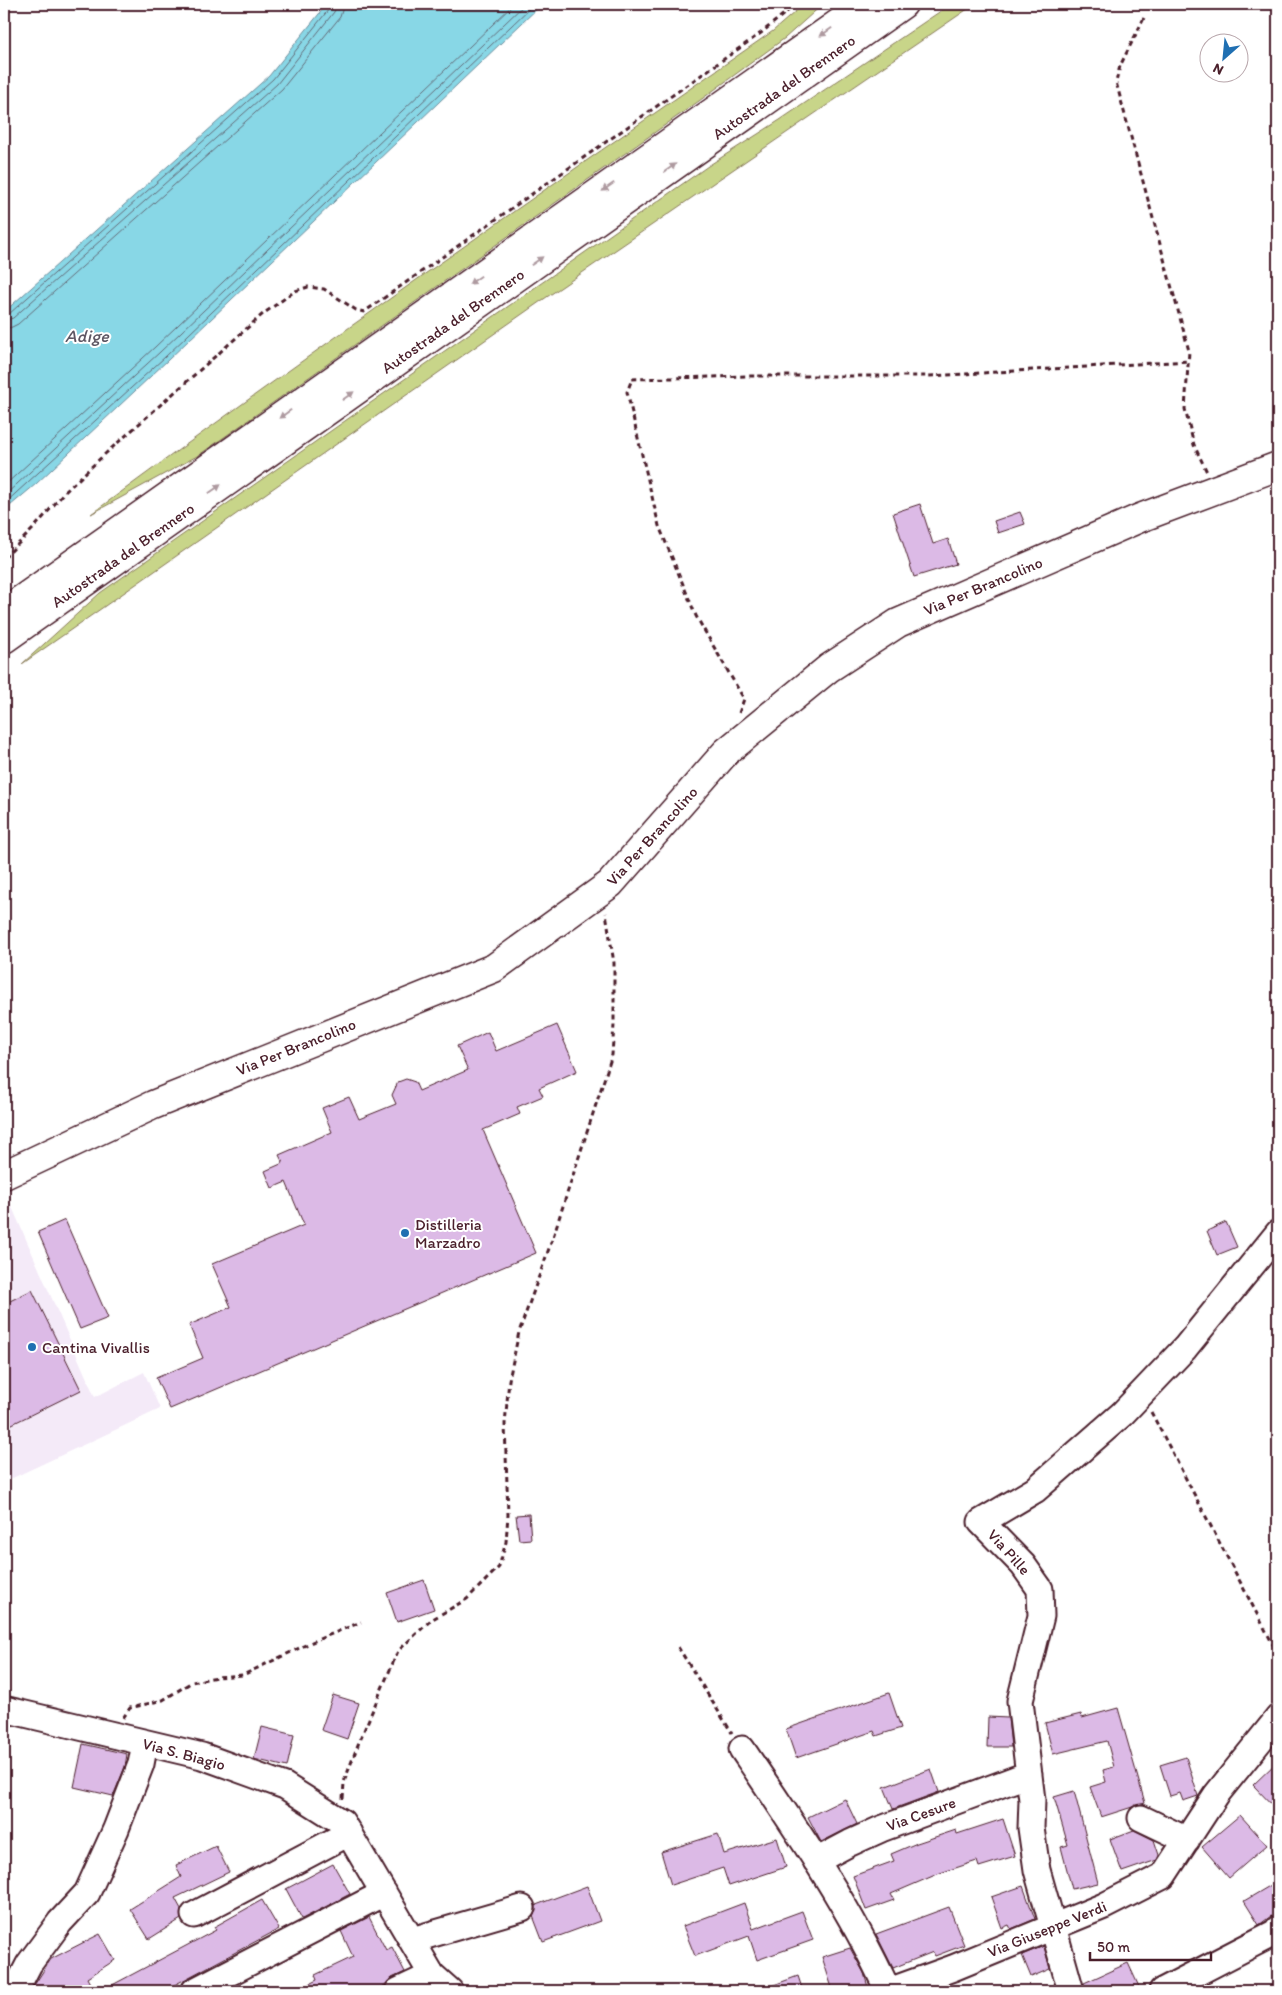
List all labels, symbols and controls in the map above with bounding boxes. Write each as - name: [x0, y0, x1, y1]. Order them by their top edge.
- one-way arrow: [819, 27, 833, 37]
- street label: Autostrada del Brennero: [709, 31, 859, 143]
- north arrow: [1200, 32, 1250, 82]
- text: N: [1210, 59, 1226, 79]
- one-way arrow: [663, 163, 677, 173]
- one-way arrow: [601, 182, 614, 192]
- one-way arrow: [530, 256, 544, 266]
- street label: Autostrada del Brennero: [378, 265, 528, 377]
- one-way arrow: [468, 275, 482, 285]
- water label: Adige: [65, 325, 110, 347]
- one-way arrow: [341, 391, 354, 401]
- one-way arrow: [278, 409, 292, 419]
- one-way arrow: [208, 484, 221, 495]
- street label: Autostrada del Brennero: [48, 499, 198, 611]
- street label: Via Per Brancolino: [921, 552, 1045, 620]
- street label: Via Per Brancolino: [602, 782, 702, 890]
- street label: Via Per Brancolino: [233, 1014, 359, 1080]
- place label: Distilleria Marzadro: [415, 1215, 482, 1252]
- marker: Distilleria Marzadro: [399, 1227, 411, 1239]
- place label: Cantina Vivallis: [42, 1338, 150, 1357]
- marker: Cantina Vivallis: [26, 1341, 38, 1353]
- street label: Via Pille: [984, 1525, 1034, 1579]
- street label: Via S. Biagio: [141, 1734, 227, 1774]
- street label: Via Cesure: [884, 1793, 958, 1835]
- street label: Via Giuseppe Verdi: [985, 1896, 1109, 1962]
- scale bar: [1090, 1930, 1211, 1962]
- text: 50 m: [1097, 1938, 1130, 1956]

